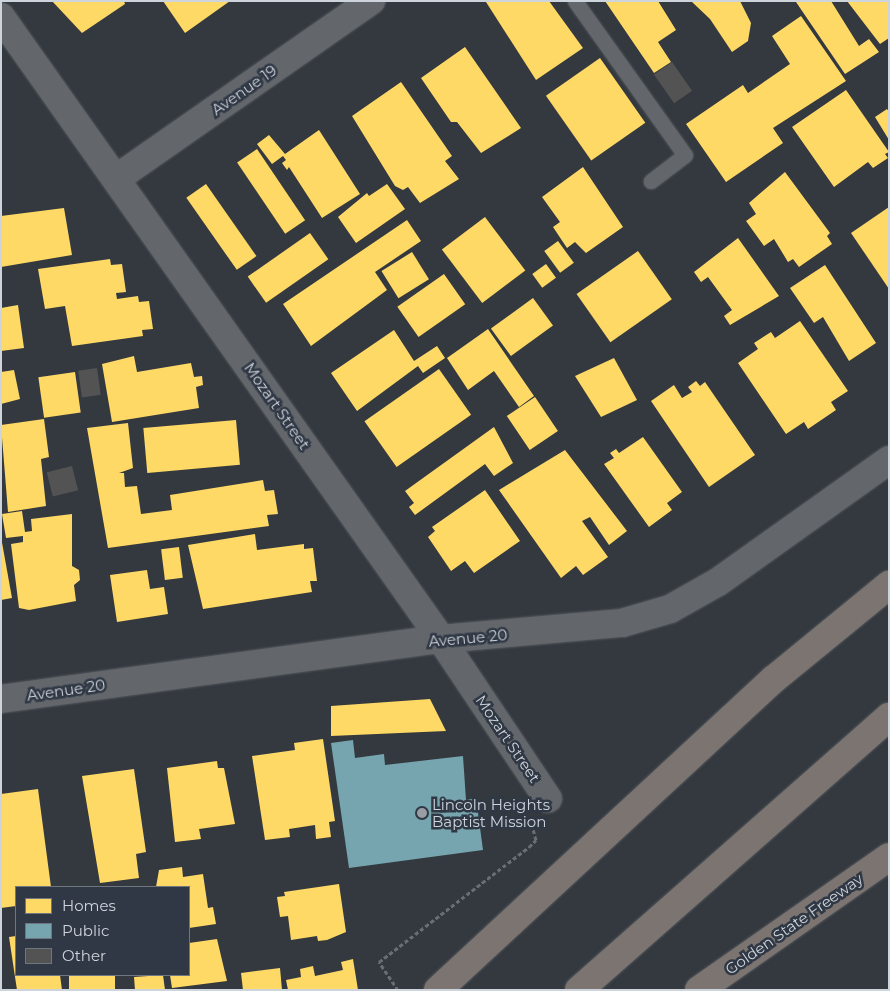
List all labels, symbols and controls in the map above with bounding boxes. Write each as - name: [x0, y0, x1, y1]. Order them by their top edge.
- street label: Avenue 19: [208, 61, 280, 119]
- street label: Mozart Street: [240, 359, 314, 453]
- street label: Avenue 20: [428, 626, 508, 650]
- street label: Avenue 20: [26, 676, 106, 704]
- street label: Mozart Street: [472, 692, 544, 786]
- place label: Lincoln Heights Baptist Mission: [432, 795, 550, 830]
- marker: Lincoln Heights Baptist Mission: [416, 807, 428, 819]
- street label: Golden State Freeway: [722, 870, 866, 978]
- legend: [15, 886, 190, 976]
- text: Homes: [62, 896, 116, 915]
- text: Public: [62, 921, 110, 940]
- text: Other: [62, 946, 106, 965]

